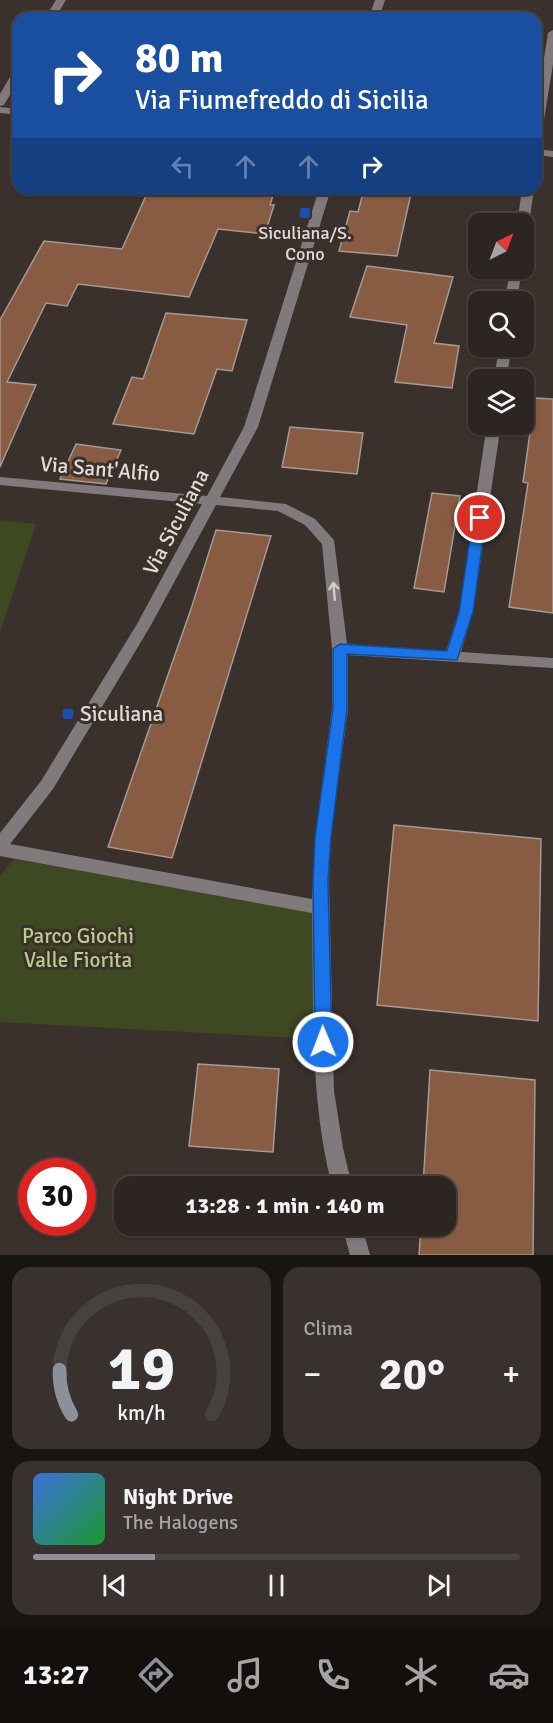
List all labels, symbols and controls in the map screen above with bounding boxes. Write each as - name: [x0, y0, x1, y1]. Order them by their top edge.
- text: 80 m: [135, 33, 224, 84]
- icon: right: [36, 36, 114, 114]
- text: Via Fiumefreddo di Sicilia: [135, 84, 429, 117]
- icon: left: [166, 150, 199, 183]
- icon: ahead: [229, 150, 262, 183]
- icon: ahead: [292, 150, 325, 183]
- icon: right: [355, 150, 388, 183]
- marker: Siculiana/S. Cono: [298, 206, 312, 220]
- north arrow: [468, 213, 534, 279]
- map controls: [468, 213, 534, 435]
- place label: Siculiana/S. Cono: [258, 222, 352, 265]
- button: search: [468, 291, 534, 357]
- button: layers: [468, 369, 534, 435]
- street label: Via Sant'Alfio: [39, 451, 161, 487]
- street label: Via Siculiana: [137, 465, 215, 579]
- pin: [454, 492, 505, 543]
- icon: arrive: [463, 501, 496, 534]
- one-way arrow: [329, 581, 340, 601]
- place label: Siculiana: [80, 701, 163, 727]
- marker: Siculiana: [61, 707, 75, 721]
- park label: Parco Giochi Valle Fiorita: [22, 923, 134, 973]
- position arrow: [291, 1010, 355, 1074]
- speed limit sign: 30: [18, 1158, 96, 1236]
- text: 13:28 · 1 min · 140 m: [185, 1192, 385, 1219]
- text: Clima: [304, 1316, 353, 1341]
- text: 19: [108, 1330, 175, 1407]
- text: 20°: [378, 1347, 445, 1402]
- text: −: [304, 1354, 321, 1395]
- text: +: [502, 1354, 520, 1395]
- text: km/h: [117, 1400, 166, 1426]
- text: Night Drive: [123, 1483, 233, 1510]
- text: The Halogens: [123, 1510, 238, 1535]
- icon: previous: [98, 1569, 131, 1602]
- icon: pause: [260, 1569, 293, 1602]
- icon: next: [422, 1569, 455, 1602]
- icon: directions: [135, 1654, 177, 1696]
- icon: music: [224, 1654, 266, 1696]
- icon: phone: [312, 1654, 354, 1696]
- icon: climate: [400, 1654, 442, 1696]
- icon: car: [488, 1654, 530, 1696]
- text: 13:27: [23, 1659, 89, 1692]

